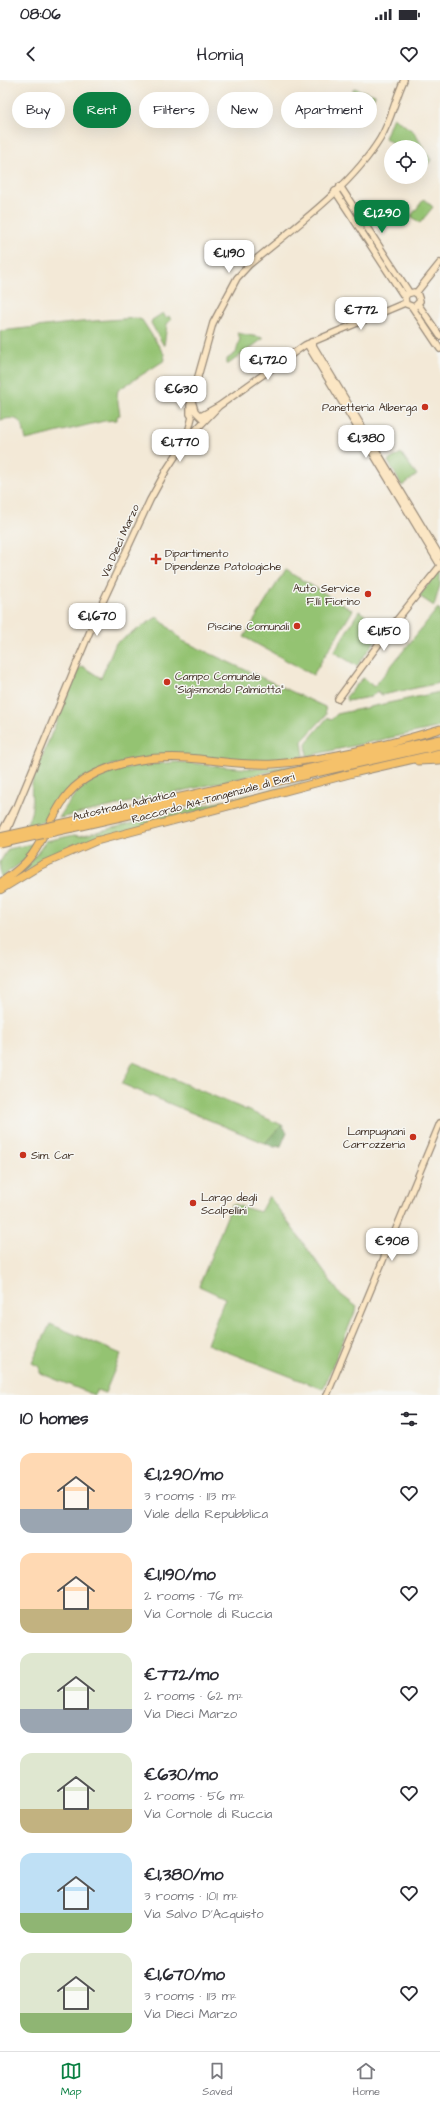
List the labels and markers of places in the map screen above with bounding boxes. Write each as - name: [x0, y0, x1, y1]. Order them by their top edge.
- pin: €1,290: [349, 200, 415, 234]
- pin: €1,190: [196, 240, 262, 274]
- pin: €772: [337, 297, 385, 331]
- pin: €1,720: [235, 347, 301, 381]
- pin: €630: [157, 376, 205, 410]
- place label: Panetteria Alberga: [322, 400, 417, 416]
- marker: Panetteria Alberga: [420, 402, 430, 412]
- pin: €1,380: [333, 425, 399, 459]
- pin: €1,770: [147, 429, 213, 463]
- place label: Dipartimento Dipendenze Patologiche: [165, 546, 281, 575]
- marker: Dipartimento Dipendenze Patologiche: [150, 553, 162, 565]
- place label: Auto Service F.lli Fiorino: [293, 581, 361, 609]
- marker: Auto Service F.lli Fiorino: [363, 589, 373, 599]
- pin: €1,670: [64, 603, 130, 637]
- pin: €1,150: [351, 618, 417, 652]
- place label: Piscine Comunali: [208, 619, 289, 634]
- marker: Piscine Comunali: [292, 621, 302, 631]
- place label: Campo Comunale "Sigismondo Palmiotta": [175, 669, 284, 698]
- marker: Campo Comunale "Sigismondo Palmiotta": [162, 677, 172, 687]
- place label: Lampugnani Carrozzeria: [343, 1124, 405, 1152]
- marker: Lampugnani Carrozzeria: [408, 1132, 418, 1142]
- place label: Sim. Car: [31, 1148, 74, 1163]
- marker: Sim. Car: [18, 1150, 28, 1160]
- place label: Largo degli Scalpellini: [201, 1190, 258, 1218]
- marker: Largo degli Scalpellini: [188, 1198, 198, 1208]
- pin: €908: [368, 1228, 416, 1262]

